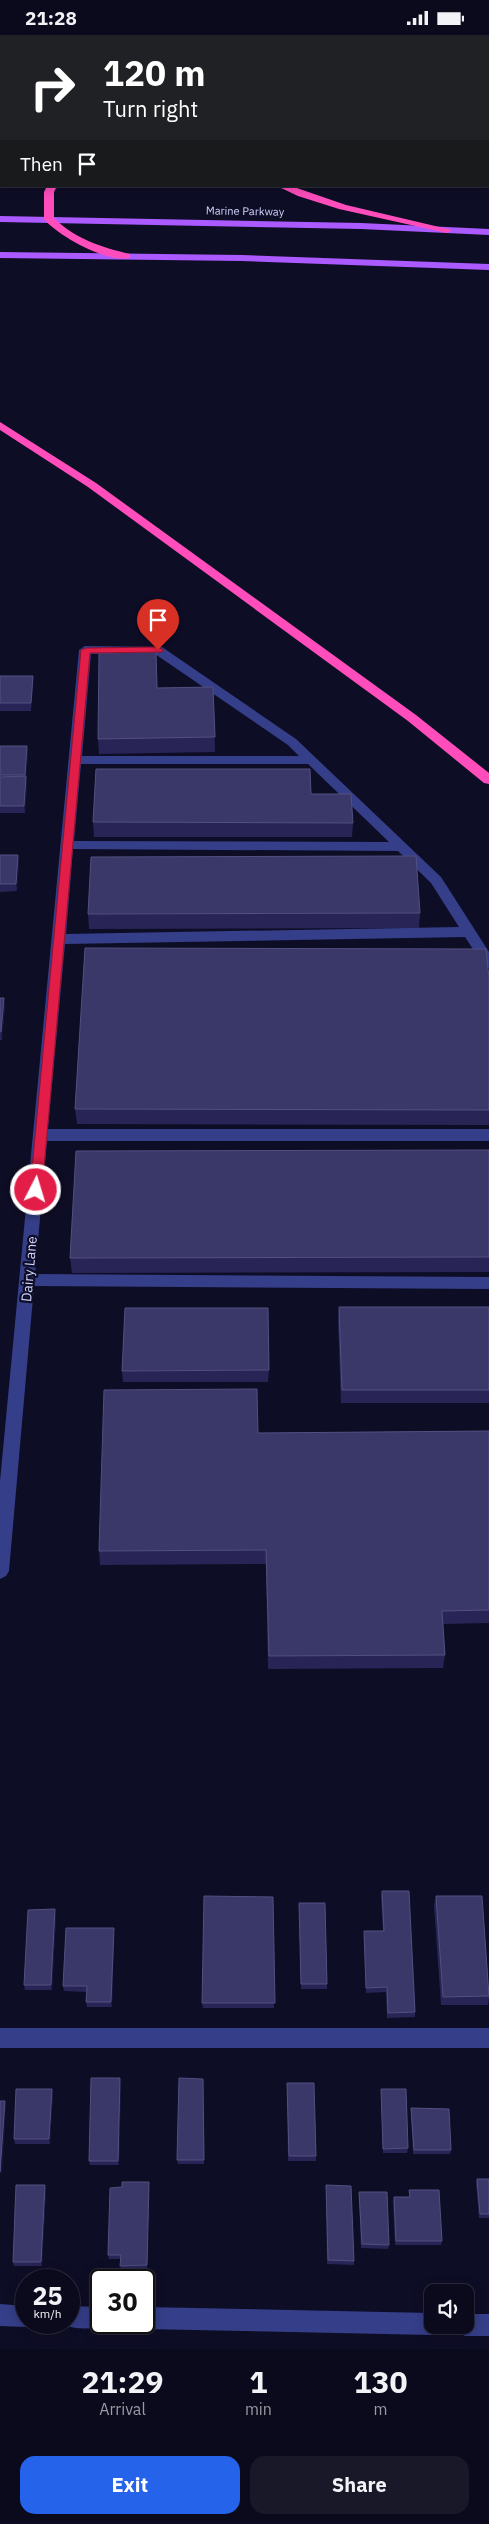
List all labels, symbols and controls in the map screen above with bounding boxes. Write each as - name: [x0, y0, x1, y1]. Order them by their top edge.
- text: 21:28: [25, 6, 77, 30]
- text: 120 m: [103, 50, 206, 96]
- icon: right: [20, 55, 85, 120]
- text: Turn right: [103, 94, 198, 123]
- icon: arrive: [73, 150, 101, 178]
- text: Then: [20, 152, 63, 176]
- street label: Marine Parkway: [206, 203, 285, 219]
- pin: [137, 599, 179, 650]
- icon: arrive: [144, 606, 172, 634]
- position arrow: [9, 1163, 61, 1215]
- street label: Dairy Lane: [17, 1235, 41, 1303]
- speed limit sign: 30: [90, 2269, 155, 2334]
- text: 25: [32, 2279, 63, 2312]
- map controls: [424, 2284, 474, 2334]
- button: sound: [424, 2284, 474, 2334]
- text: km/h: [33, 2306, 62, 2321]
- text: 21:29: [82, 2362, 163, 2401]
- text: 1: [249, 2362, 267, 2401]
- text: 130: [353, 2362, 407, 2401]
- text: Arrival: [99, 2399, 146, 2419]
- text: min: [245, 2399, 272, 2419]
- text: m: [373, 2399, 387, 2419]
- button: Exit: [20, 2456, 240, 2514]
- button: Share: [250, 2456, 469, 2514]

